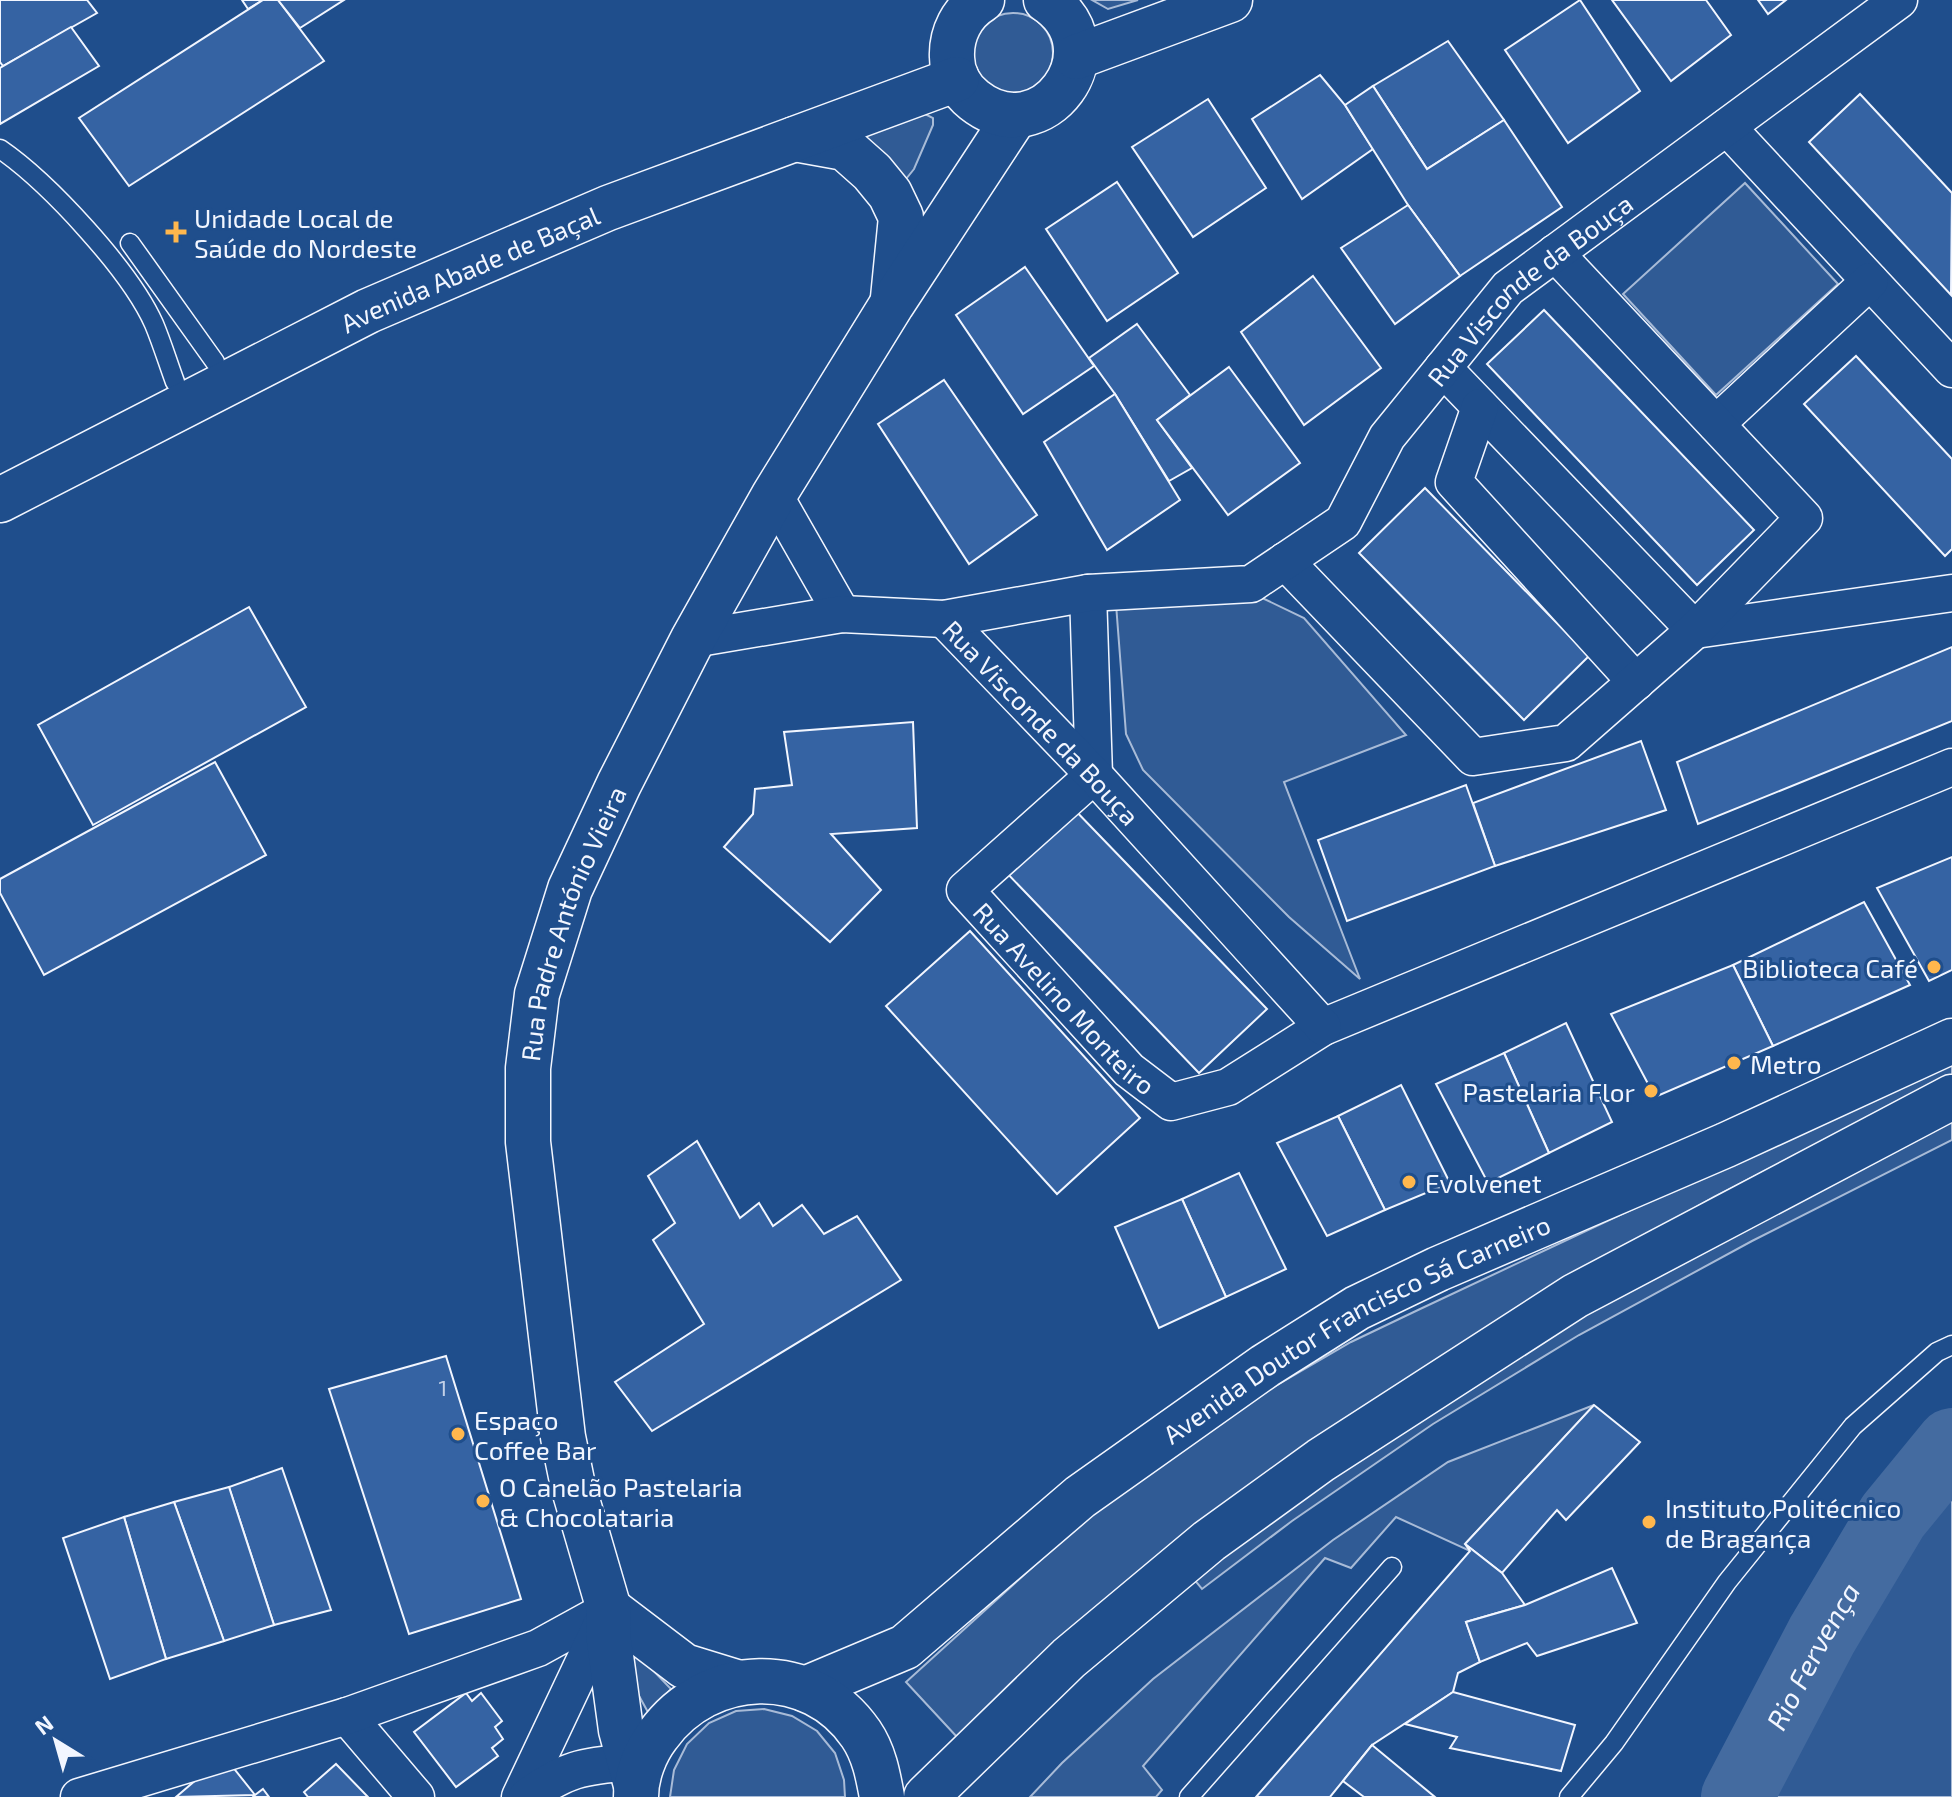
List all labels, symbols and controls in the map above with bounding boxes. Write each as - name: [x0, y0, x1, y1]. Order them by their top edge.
- street label: Rua Visconde da Bouça: [1420, 187, 1638, 391]
- street label: Avenida Abade de Baçal: [335, 198, 604, 338]
- place label: Unidade Local de Saúde do Nordeste: [194, 202, 417, 263]
- marker: Unidade Local de Saúde do Nordeste: [165, 221, 187, 243]
- street label: Rua Visconde da Bouça: [937, 613, 1146, 831]
- street label: Rua Padre António Vieira: [513, 781, 631, 1063]
- street label: Rua Avelino Monteiro: [968, 895, 1162, 1100]
- place label: Biblioteca Café: [1742, 952, 1918, 983]
- marker: Biblioteca Café: [1925, 958, 1943, 976]
- place label: Metro: [1750, 1048, 1822, 1079]
- marker: Metro: [1725, 1054, 1743, 1072]
- place label: Pastelaria Flor: [1463, 1076, 1635, 1107]
- marker: Pastelaria Flor: [1642, 1082, 1660, 1100]
- place label: Evolvenet: [1425, 1167, 1542, 1198]
- marker: Evolvenet: [1400, 1173, 1418, 1191]
- street label: Avenida Doutor Francisco Sá Carneiro: [1157, 1207, 1554, 1449]
- house number: 1: [439, 1374, 447, 1400]
- place label: Espaço Coffee Bar: [474, 1404, 596, 1465]
- marker: Espaço Coffee Bar: [449, 1425, 467, 1443]
- place label: O Canelão Pastelaria & Chocolataria: [499, 1471, 743, 1532]
- marker: O Canelão Pastelaria & Chocolataria: [474, 1492, 492, 1510]
- place label: Instituto Politécnico de Bragança: [1665, 1492, 1901, 1555]
- marker: Instituto Politécnico de Bragança: [1640, 1513, 1658, 1531]
- water label: Rio Fervença: [1759, 1576, 1867, 1735]
- north arrow: [16, 1701, 96, 1781]
- text: N: [29, 1709, 58, 1739]

